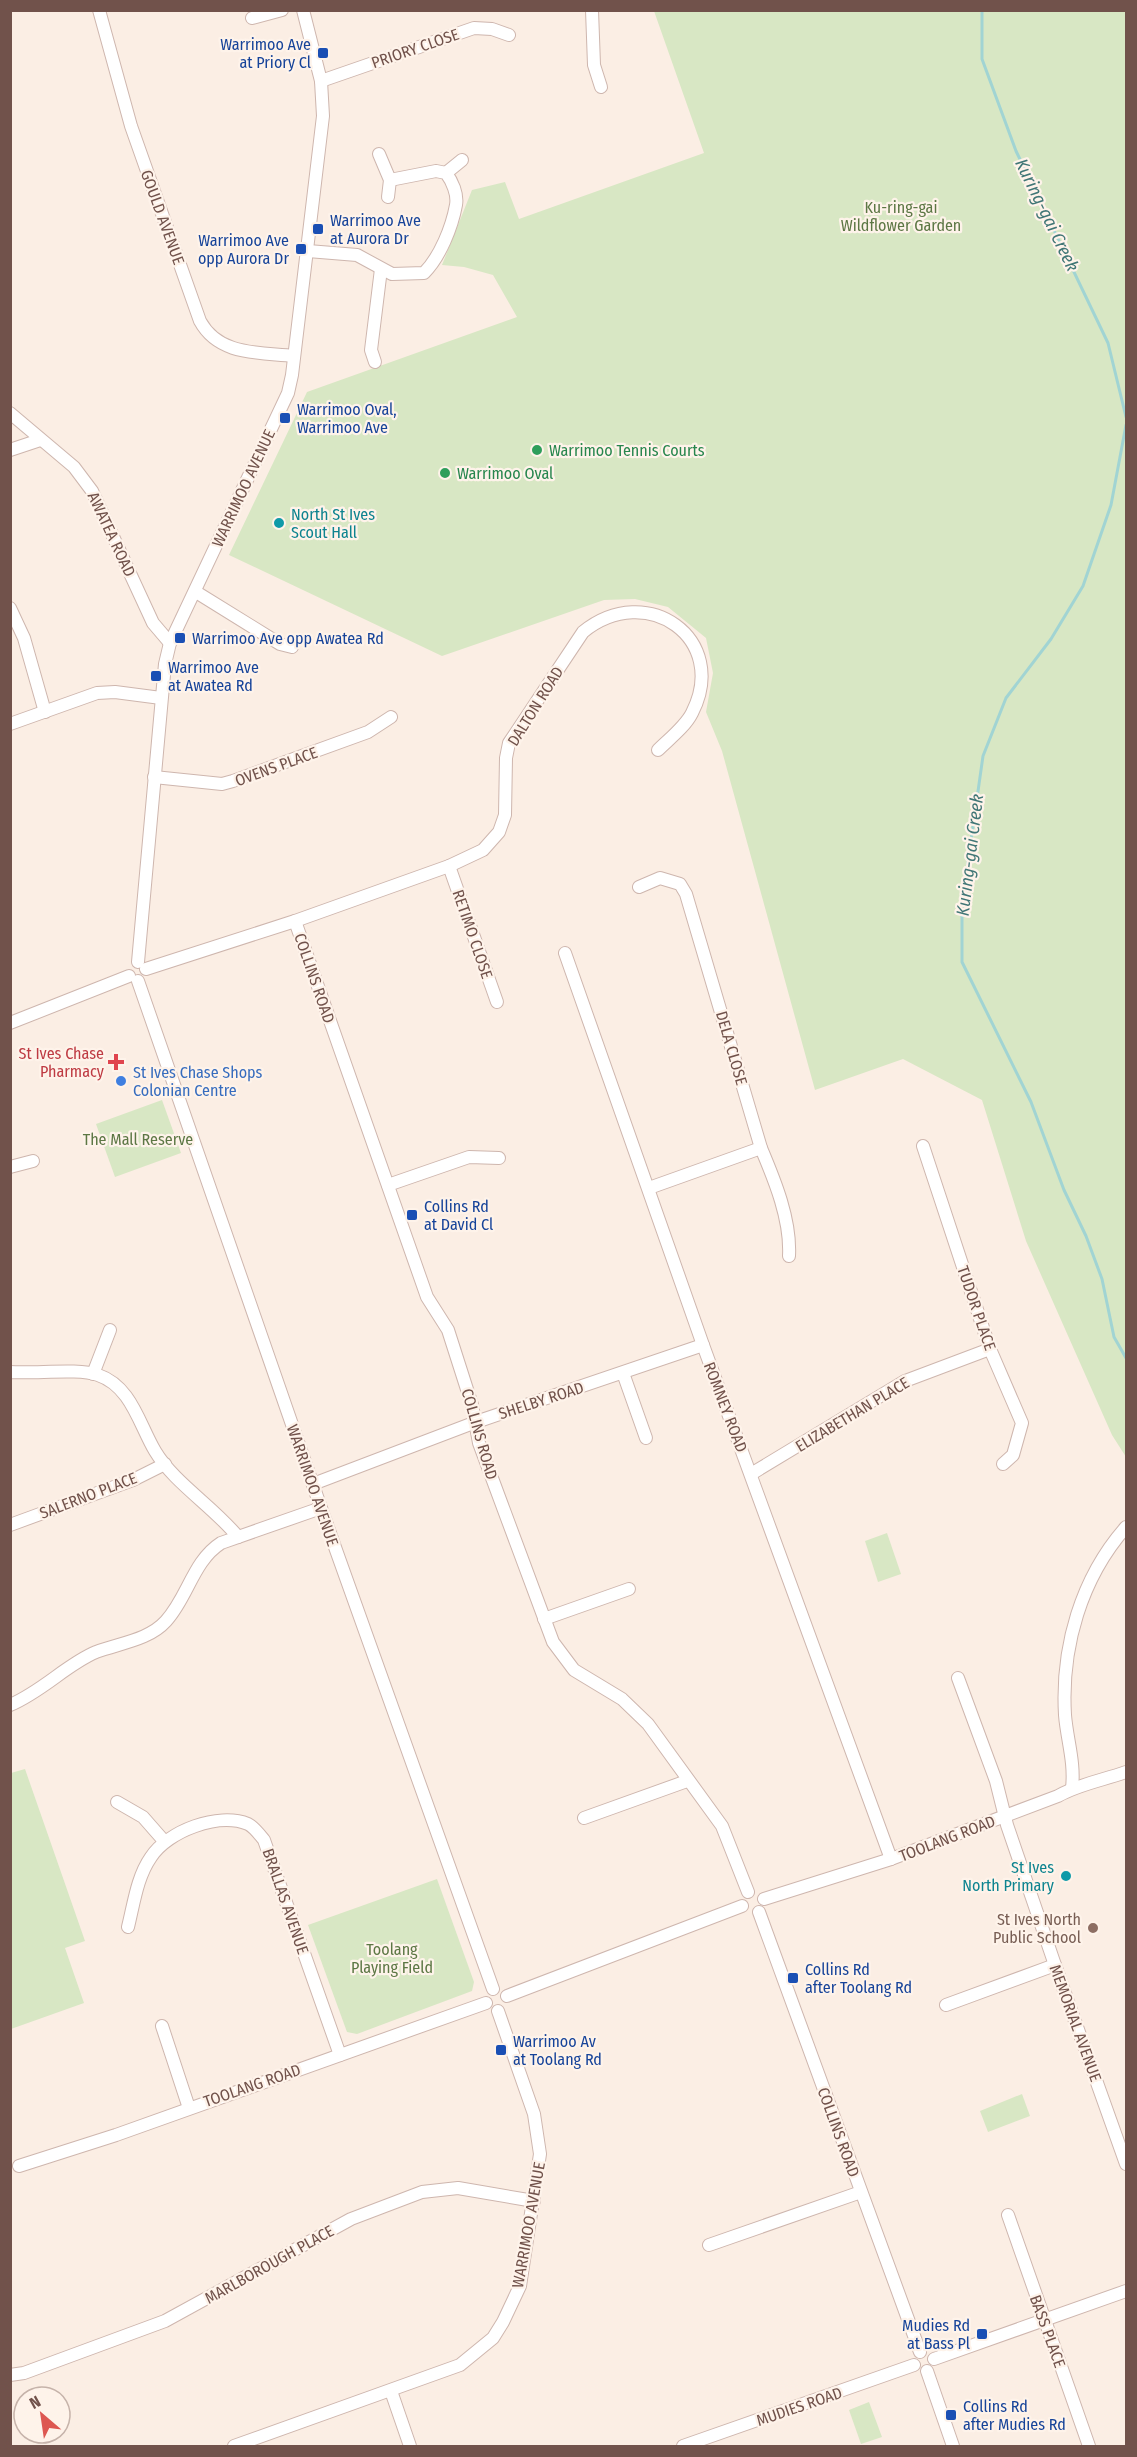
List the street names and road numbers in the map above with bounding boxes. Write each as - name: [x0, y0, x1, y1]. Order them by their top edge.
- street label: PRIORY CLOSE: [369, 25, 461, 72]
- street label: GOULD AVENUE: [137, 167, 188, 267]
- street label: WARRIMOO AVENUE: [208, 426, 279, 550]
- street label: AWATEA ROAD: [84, 489, 139, 580]
- street label: DALTON ROAD: [504, 663, 567, 749]
- street label: OVENS PLACE: [232, 743, 320, 790]
- street label: RETIMO CLOSE: [448, 887, 497, 981]
- street label: COLLINS ROAD: [290, 931, 339, 1026]
- street label: DELA CLOSE: [712, 1009, 751, 1087]
- street label: TUDOR PLACE: [953, 1263, 1000, 1353]
- street label: ROMNEY ROAD: [700, 1359, 751, 1455]
- street label: ELIZABETHAN PLACE: [792, 1373, 913, 1456]
- street label: SHELBY ROAD: [496, 1378, 586, 1423]
- street label: COLLINS ROAD: [457, 1386, 502, 1482]
- street label: WARRIMOO AVENUE: [283, 1422, 342, 1549]
- street label: SALERNO PLACE: [37, 1468, 139, 1523]
- street label: TOOLANG ROAD: [897, 1811, 998, 1865]
- street label: BRALLAS AVENUE: [259, 1846, 313, 1957]
- street label: MEMORIAL AVENUE: [1046, 1962, 1105, 2084]
- street label: TOOLANG ROAD: [201, 2060, 303, 2111]
- street label: COLLINS ROAD: [814, 2085, 864, 2179]
- street label: WARRIMOO AVENUE: [508, 2161, 549, 2290]
- street label: MARLBOROUGH PLACE: [201, 2221, 337, 2308]
- street label: BASS PLACE: [1026, 2292, 1069, 2370]
- street label: MUDIES ROAD: [754, 2383, 845, 2430]

